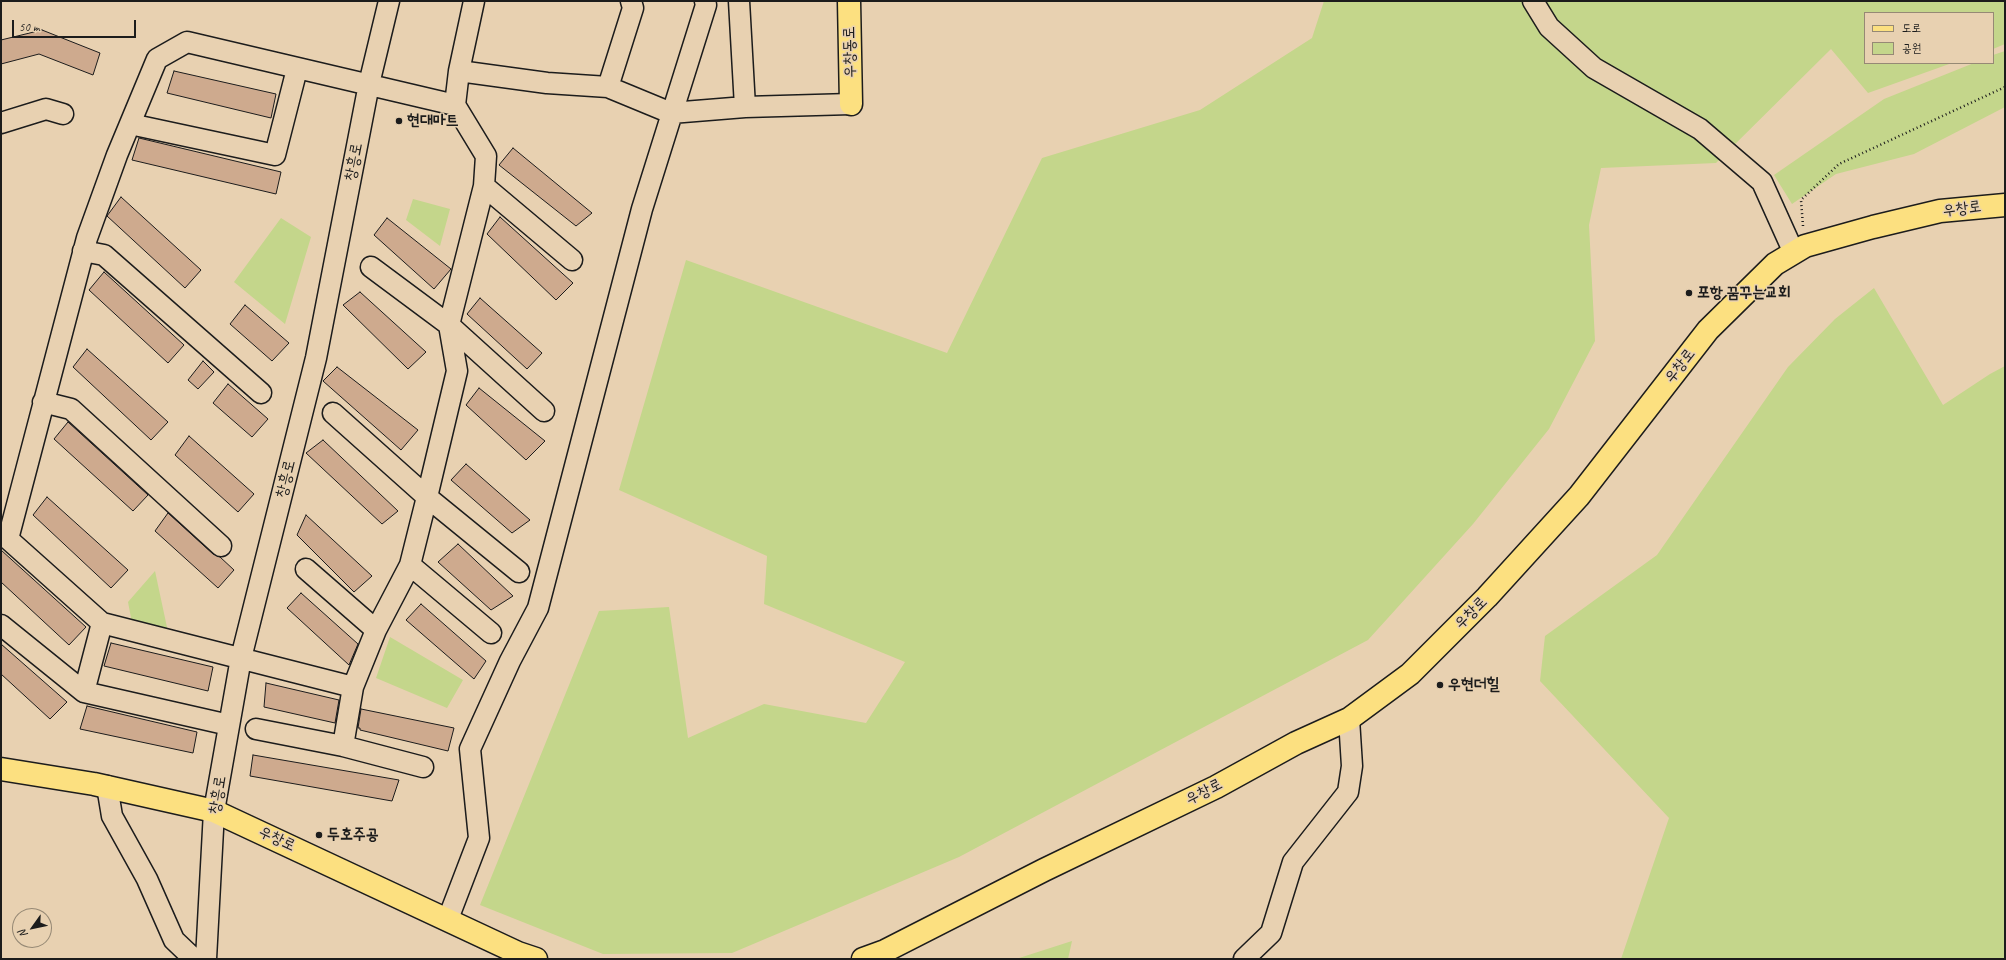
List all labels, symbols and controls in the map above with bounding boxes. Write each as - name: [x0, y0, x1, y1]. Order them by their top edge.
- scale bar: [14, 12, 138, 38]
- legend: [1864, 12, 1994, 64]
- text: 50 m: [19, 19, 39, 35]
- text: 도로: [1902, 20, 1921, 36]
- street label: 우창동로: [840, 26, 860, 78]
- text: 공원: [1902, 40, 1921, 56]
- place label: 현대마트: [407, 111, 458, 131]
- marker: 현대마트: [394, 116, 404, 126]
- street label: 창흥로: [341, 141, 367, 183]
- street label: 우창로: [1942, 197, 1982, 221]
- place label: 포항 꿈꾸는교회: [1697, 283, 1791, 303]
- marker: 포항 꿈꾸는교회: [1684, 288, 1694, 298]
- street label: 우창로: [1661, 345, 1699, 387]
- street label: 창흥로: [272, 458, 300, 500]
- street label: 우창로: [1451, 593, 1491, 633]
- place label: 우현더힐: [1448, 675, 1500, 695]
- marker: 우현더힐: [1435, 680, 1445, 690]
- street label: 창흥로: [205, 774, 231, 816]
- street label: 우창로: [1182, 775, 1226, 809]
- street label: 우창로: [255, 822, 299, 856]
- place label: 두호주공: [327, 825, 378, 845]
- marker: 두호주공: [314, 830, 324, 840]
- north arrow: [12, 908, 52, 948]
- text: N: [15, 927, 31, 941]

